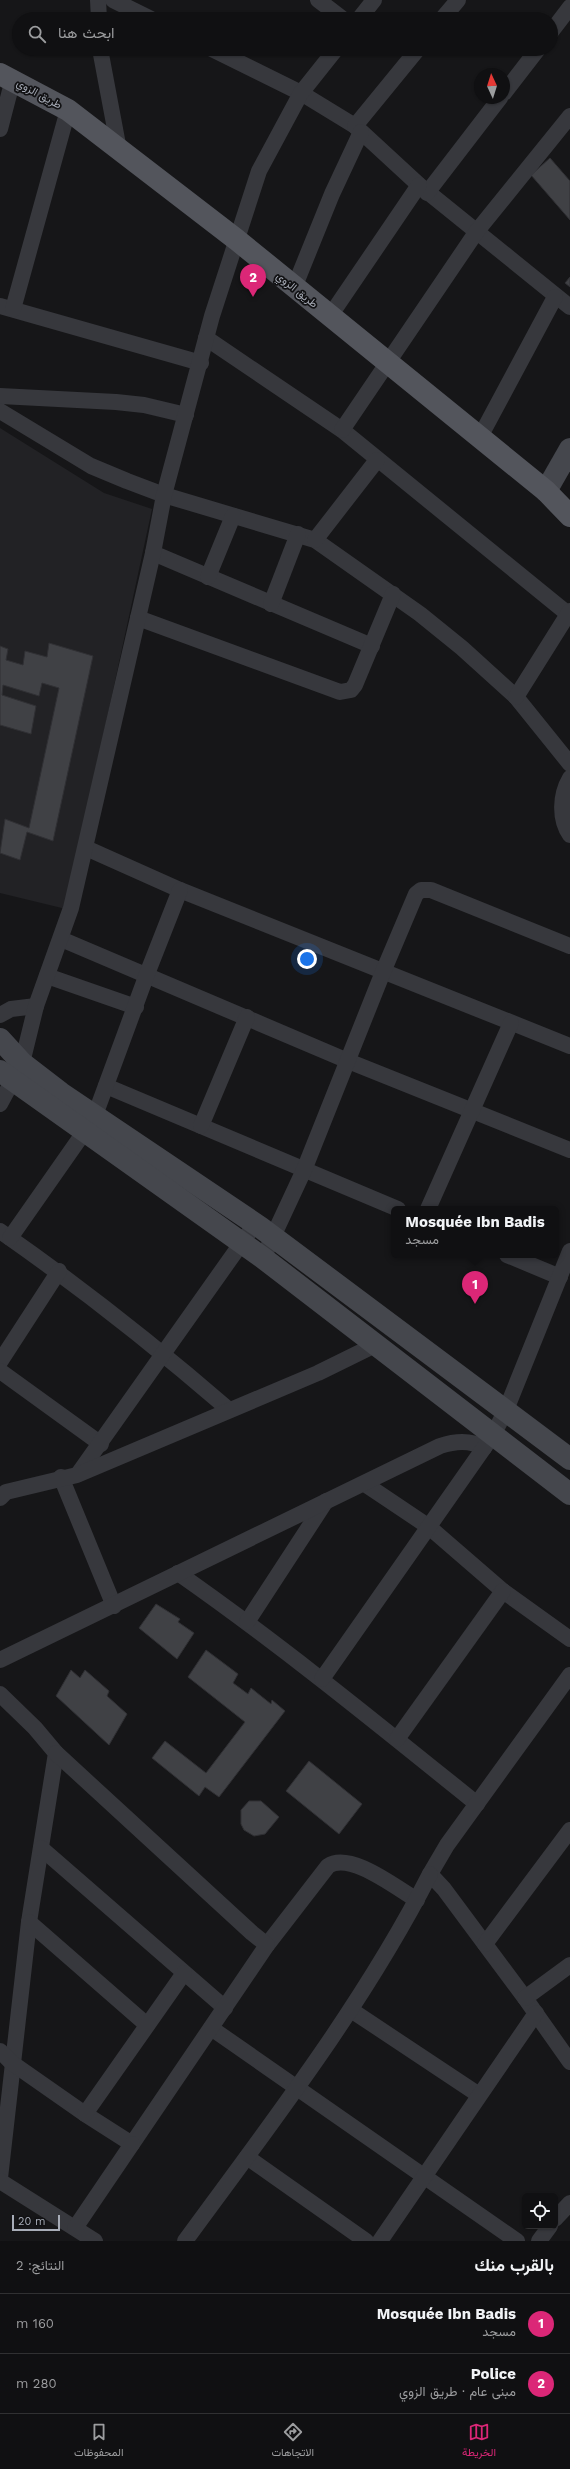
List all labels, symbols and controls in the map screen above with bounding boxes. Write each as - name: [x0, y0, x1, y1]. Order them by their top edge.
- search box: [12, 12, 558, 56]
- icon: search: [26, 23, 48, 45]
- text: ابحث هنا: [58, 24, 115, 42]
- north arrow: [474, 68, 510, 104]
- street label: طريق الزوي: [13, 76, 64, 114]
- pin: 2: [240, 264, 266, 297]
- street label: طريق الزوي: [272, 269, 320, 313]
- your location: [297, 949, 317, 969]
- popup: [391, 1206, 559, 1258]
- text: Mosquée Ibn Badis: [405, 1213, 545, 1231]
- text: مسجد: [405, 1232, 439, 1247]
- pin: 1: [462, 1271, 488, 1304]
- map controls: [522, 2193, 558, 2229]
- button: locate: [522, 2193, 558, 2229]
- scale bar: [12, 2213, 60, 2232]
- text: 20 m: [18, 2215, 46, 2228]
- text: بالقرب منك: [474, 2255, 554, 2275]
- text: النتائج: 2: [16, 2258, 64, 2273]
- text: Mosquée Ibn Badis: [377, 2305, 516, 2323]
- text: 160 m: [16, 2316, 54, 2331]
- text: 1: [538, 2316, 544, 2331]
- text: مسجد: [482, 2324, 516, 2339]
- text: Police: [471, 2365, 516, 2383]
- text: 280 m: [16, 2376, 57, 2391]
- text: 2: [537, 2376, 545, 2391]
- text: مبنى عام · طريق الزوي: [399, 2384, 516, 2399]
- tab: المحفوظات: [74, 2421, 124, 2462]
- tab: الاتجاهات: [271, 2421, 314, 2462]
- tab: الخريطة: [462, 2421, 496, 2462]

